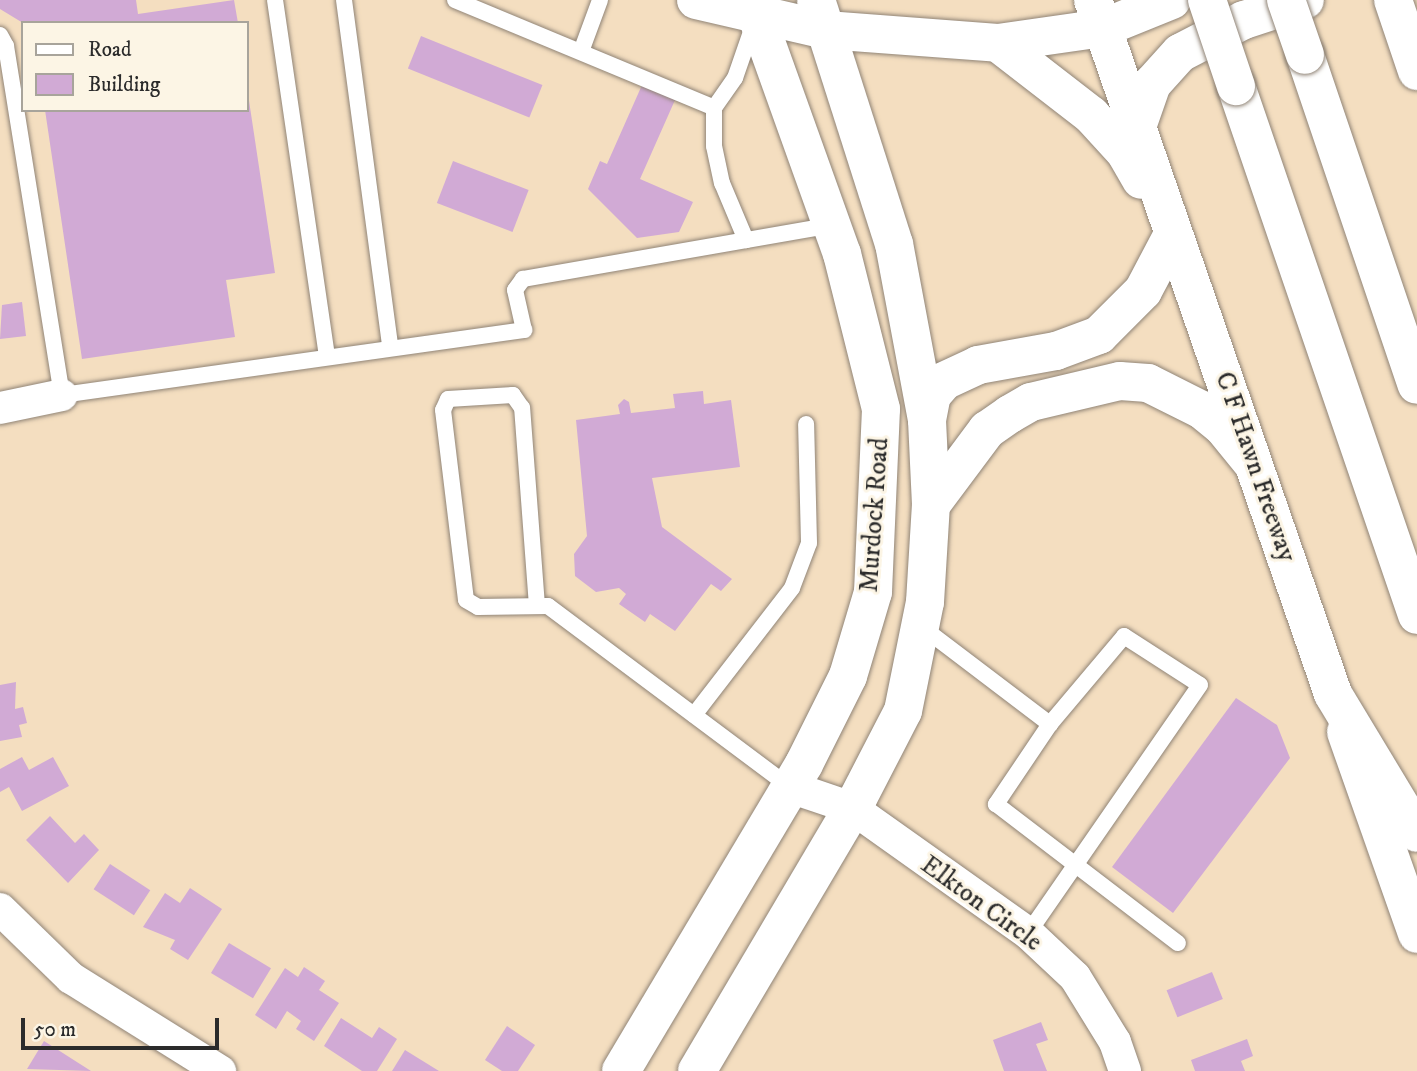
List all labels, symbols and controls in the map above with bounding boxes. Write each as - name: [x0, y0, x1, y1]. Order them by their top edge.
- legend: [21, 21, 248, 112]
- text: Road: [88, 37, 132, 63]
- text: Building: [88, 72, 160, 98]
- street label: C F Hawn Freeway: [1208, 368, 1302, 566]
- street label: Murdock Road: [854, 437, 896, 593]
- street label: Elkton Circle: [914, 850, 1048, 958]
- scale bar: [24, 1004, 222, 1048]
- text: 50 m: [34, 1017, 76, 1043]

